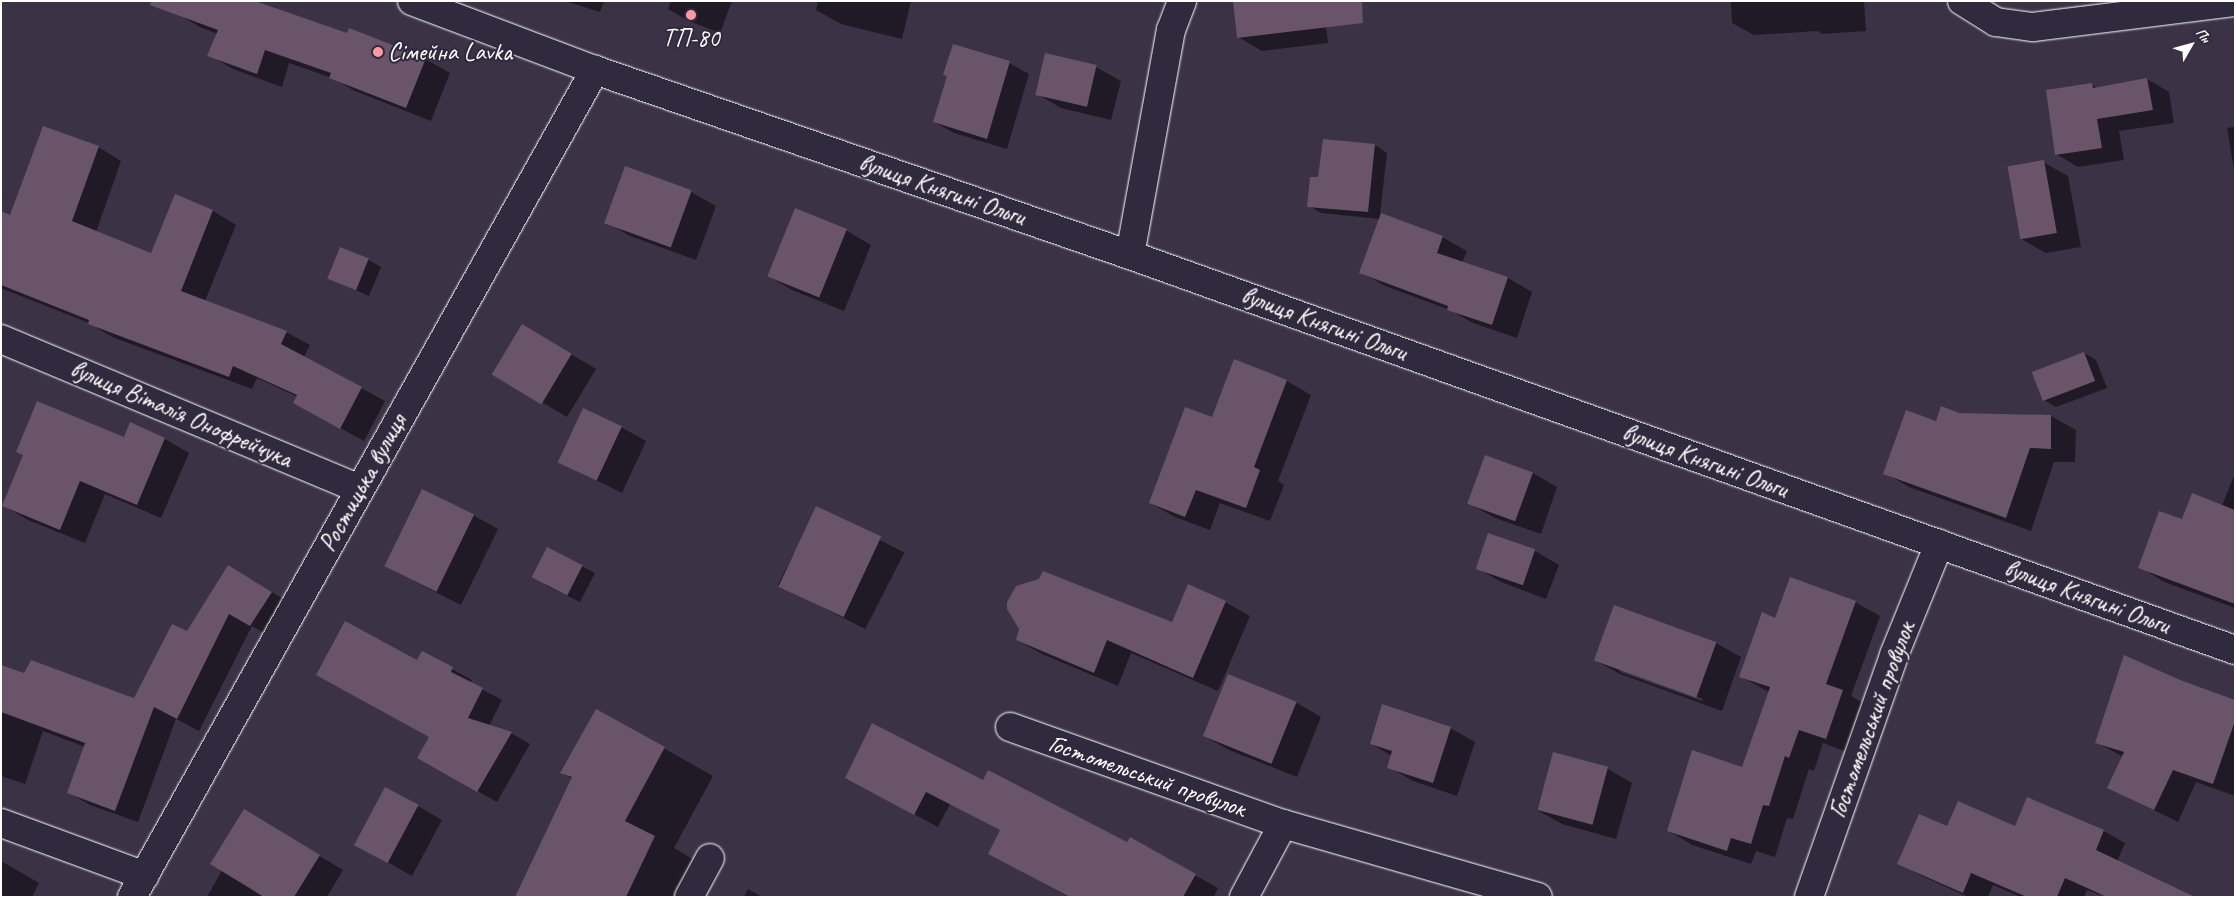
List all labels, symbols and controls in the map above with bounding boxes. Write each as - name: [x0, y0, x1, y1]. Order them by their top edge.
- marker: ТП-80: [685, 9, 697, 21]
- north arrow: [2166, 20, 2216, 70]
- place label: ТП-80: [662, 23, 720, 53]
- text: Пн: [2192, 24, 2214, 46]
- place label: Сімейна Lavka: [388, 37, 512, 67]
- marker: Сімейна Lavka: [372, 46, 384, 58]
- street label: вулиця Княгині Ольги: [855, 148, 1029, 232]
- street label: вулиця Княгині Ольги: [1237, 280, 1411, 368]
- street label: вулиця Віталія Онофрейчука: [66, 354, 296, 474]
- street label: Ростицька вулиця: [313, 409, 413, 557]
- street label: вулиця Княгині Ольги: [1618, 417, 1792, 505]
- street label: вулиця Княгині Ольги: [2000, 553, 2174, 641]
- street label: Гостомельський провулок: [1823, 618, 1921, 822]
- street label: Гостомельський провулок: [1045, 728, 1249, 824]

